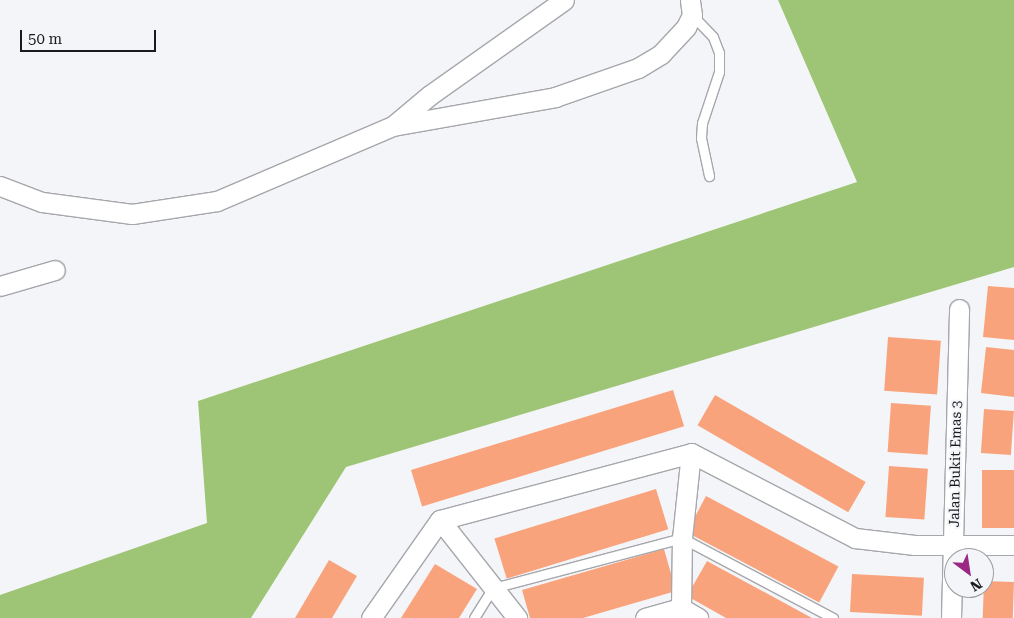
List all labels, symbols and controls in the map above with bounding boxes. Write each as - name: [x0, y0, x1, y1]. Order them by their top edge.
- scale bar: [22, 20, 159, 52]
- text: 50 m: [28, 30, 62, 48]
- street label: Jalan Bukit Emas 3: [945, 400, 965, 528]
- north arrow: [944, 548, 994, 598]
- text: N: [967, 575, 985, 595]

